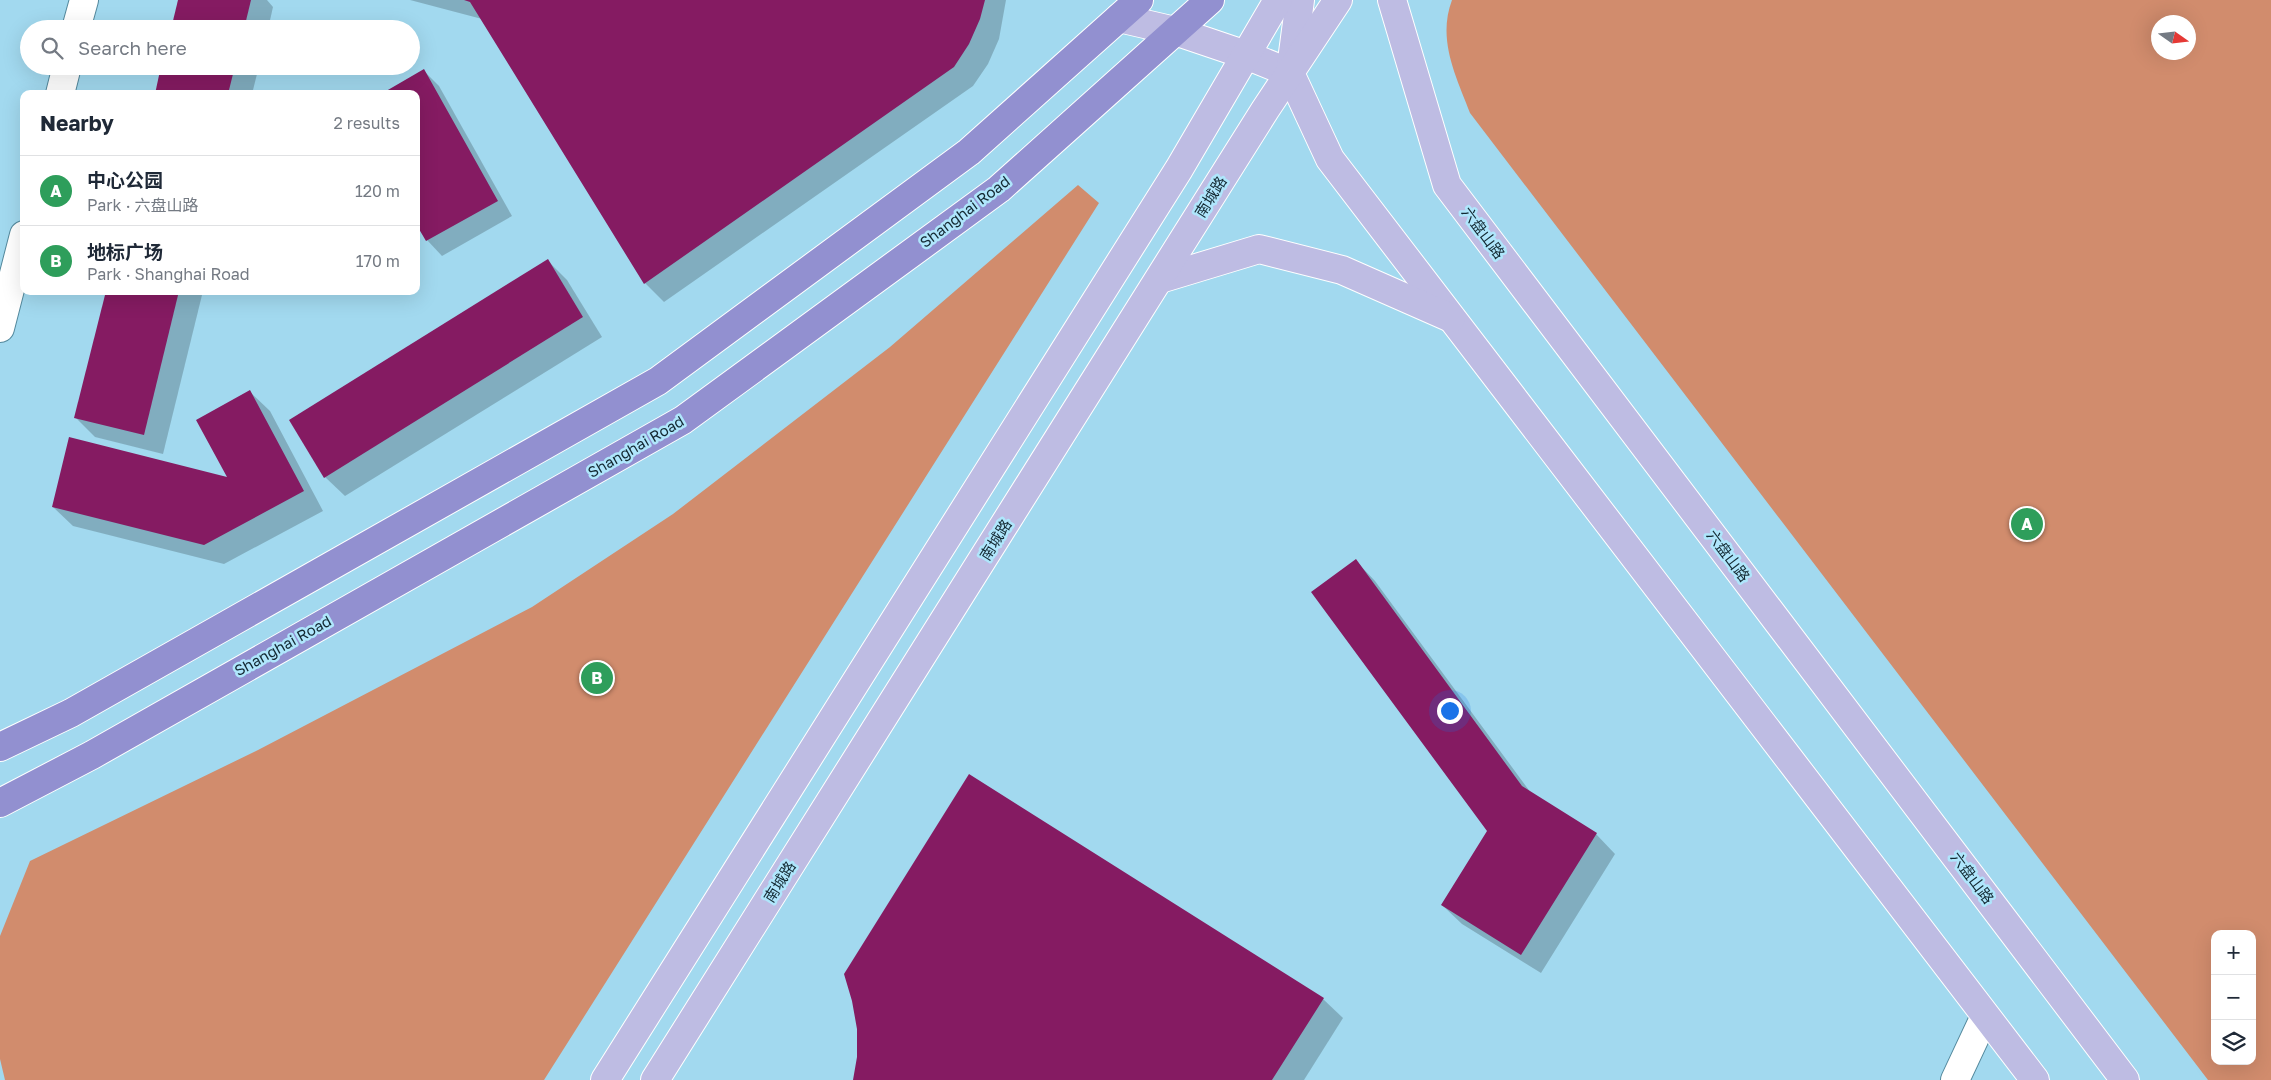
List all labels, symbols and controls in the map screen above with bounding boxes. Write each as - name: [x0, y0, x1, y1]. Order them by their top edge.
- north arrow: [2151, 15, 2196, 60]
- search box: [20, 20, 420, 75]
- icon: search: [38, 34, 66, 62]
- text: Search here: [78, 36, 187, 59]
- text: Nearby: [40, 110, 114, 136]
- text: 2 results: [334, 113, 400, 133]
- text: 中心公园: [87, 168, 163, 191]
- street label: Shanghai Road: [916, 172, 1013, 251]
- street label: 南城路: [1191, 173, 1230, 220]
- text: A: [50, 181, 62, 201]
- text: 120 m: [355, 181, 400, 201]
- text: Park · 六盘山路: [87, 195, 198, 215]
- street label: 六盘山路: [1459, 203, 1509, 262]
- text: 地标广场: [87, 240, 163, 263]
- text: B: [50, 251, 62, 271]
- text: 170 m: [356, 251, 400, 271]
- text: Park · Shanghai Road: [87, 264, 250, 284]
- street label: Shanghai Road: [584, 411, 687, 481]
- pin: A: [2011, 505, 2043, 543]
- street label: 南城路: [976, 516, 1015, 563]
- street label: 六盘山路: [1704, 526, 1754, 585]
- street label: Shanghai Road: [231, 611, 334, 679]
- pin: B: [581, 659, 613, 697]
- your location: [1437, 698, 1463, 724]
- street label: 六盘山路: [1948, 848, 1998, 907]
- street label: 南城路: [760, 858, 799, 905]
- map controls: [2211, 930, 2256, 1065]
- button: +: [2211, 930, 2256, 975]
- button: −: [2211, 975, 2256, 1020]
- button: layers: [2211, 1020, 2256, 1065]

